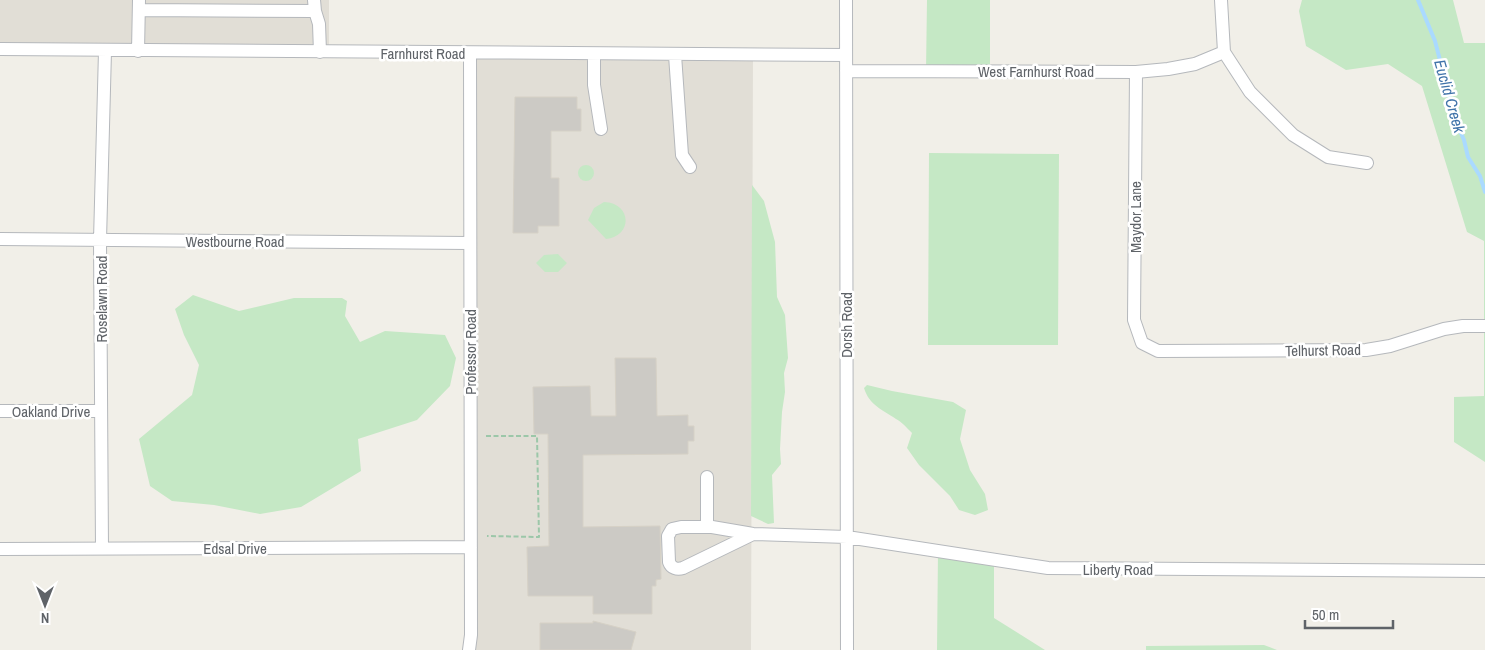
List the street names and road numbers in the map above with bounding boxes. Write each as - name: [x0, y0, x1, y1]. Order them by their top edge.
- street label: Farnhurst Road: [381, 43, 465, 64]
- street label: West Farnhurst Road: [978, 61, 1094, 82]
- street label: Maydor Lane: [1125, 181, 1146, 253]
- street label: Westbourne Road: [186, 231, 284, 252]
- street label: Roselawn Road: [91, 256, 112, 342]
- street label: Dorsh Road: [836, 292, 857, 358]
- street label: Professor Road: [460, 309, 481, 395]
- street label: Telhurst Road: [1285, 339, 1361, 361]
- street label: Oakland Drive: [12, 401, 90, 422]
- street label: Edsal Drive: [203, 538, 267, 559]
- street label: Liberty Road: [1083, 559, 1153, 580]

